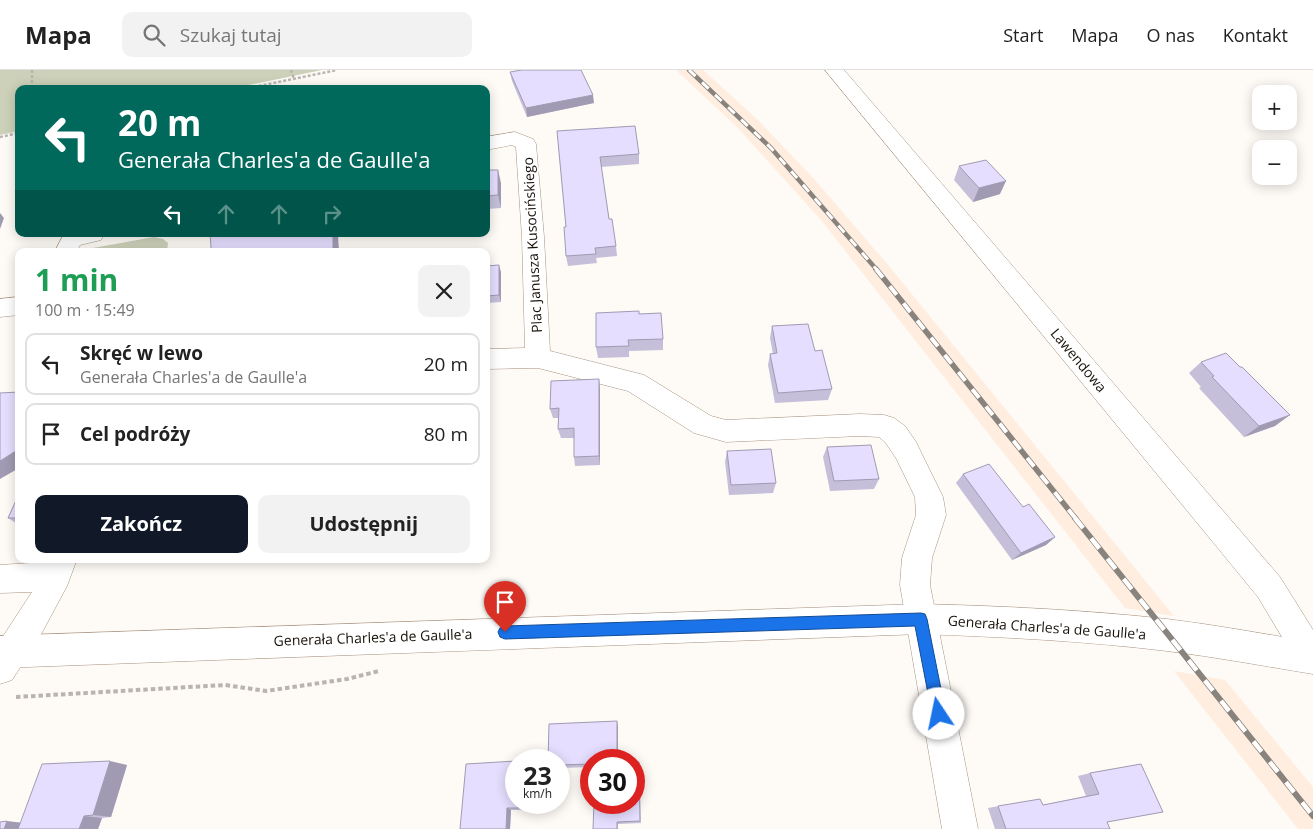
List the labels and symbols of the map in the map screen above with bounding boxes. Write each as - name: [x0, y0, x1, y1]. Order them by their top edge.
- street label: Plac Janusza Kusocińskiego: [518, 157, 546, 333]
- street label: Lawendowa: [1047, 324, 1111, 396]
- pin: [484, 581, 526, 632]
- street label: Generała Charles'a de Gaulle'a: [947, 611, 1147, 643]
- street label: Generała Charles'a de Gaulle'a: [273, 624, 473, 650]
- position arrow: [912, 687, 964, 739]
- speed limit sign: 30: [580, 749, 645, 814]

